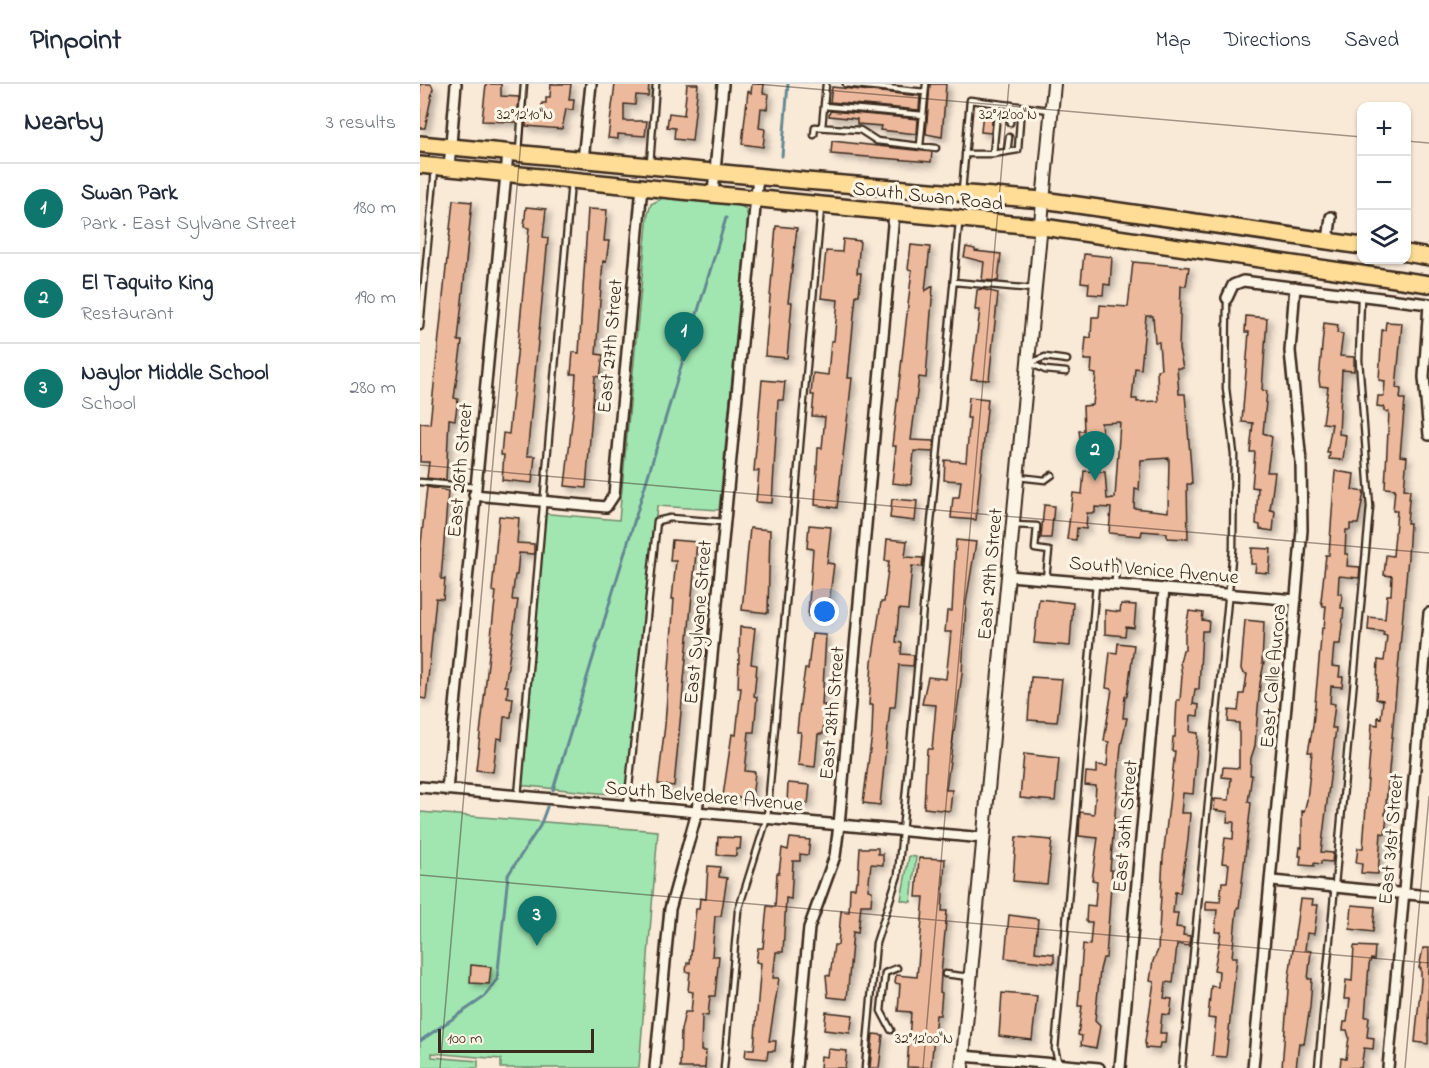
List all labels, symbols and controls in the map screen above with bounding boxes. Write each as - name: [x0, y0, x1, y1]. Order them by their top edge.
- text: Pinpoint: [30, 21, 121, 62]
- text: Map: [1155, 26, 1191, 56]
- text: Directions: [1224, 26, 1311, 56]
- text: Saved: [1344, 26, 1399, 56]
- map controls: [1357, 102, 1411, 264]
- button: +: [1357, 102, 1411, 156]
- text: Nearby: [24, 104, 103, 142]
- text: 32°12'10"N: [497, 104, 553, 126]
- text: 32°12'00"N: [979, 104, 1037, 126]
- text: 3 results: [326, 109, 396, 138]
- button: −: [1357, 156, 1411, 210]
- street label: South Swan Road: [851, 175, 1004, 220]
- text: Swan Park: [81, 178, 178, 210]
- text: 1: [40, 194, 47, 223]
- text: 180 m: [353, 194, 396, 223]
- text: Park · East Sylvane Street: [81, 210, 296, 239]
- button: layers: [1357, 210, 1411, 264]
- text: El Taquito King: [81, 268, 213, 300]
- street label: East 27th Street: [591, 278, 632, 415]
- text: 2: [39, 284, 48, 313]
- text: 190 m: [354, 284, 396, 313]
- text: Restaurant: [81, 300, 174, 329]
- pin: 1: [664, 312, 704, 362]
- text: Naylor Middle School: [81, 358, 269, 390]
- text: 3: [39, 374, 48, 403]
- text: 280 m: [349, 374, 396, 403]
- text: School: [81, 390, 136, 419]
- street label: East 26th Street: [441, 401, 482, 539]
- pin: 2: [1076, 432, 1114, 481]
- street label: East 29th Street: [971, 507, 1012, 641]
- street label: East Sylvane Street: [678, 539, 721, 706]
- street label: South Venice Avenue: [1068, 550, 1240, 593]
- your location: [810, 597, 839, 626]
- street label: East Calle Aurora: [1254, 603, 1295, 750]
- street label: East 28th Street: [813, 645, 854, 781]
- street label: East 30th Street: [1106, 758, 1147, 894]
- street label: East 31st Street: [1372, 772, 1413, 906]
- street label: South Belvedere Avenue: [603, 774, 804, 821]
- pin: 3: [518, 896, 556, 946]
- scale bar: [438, 1026, 594, 1054]
- text: 100 m: [447, 1027, 482, 1051]
- text: 32°12'00"N: [895, 1028, 953, 1050]

